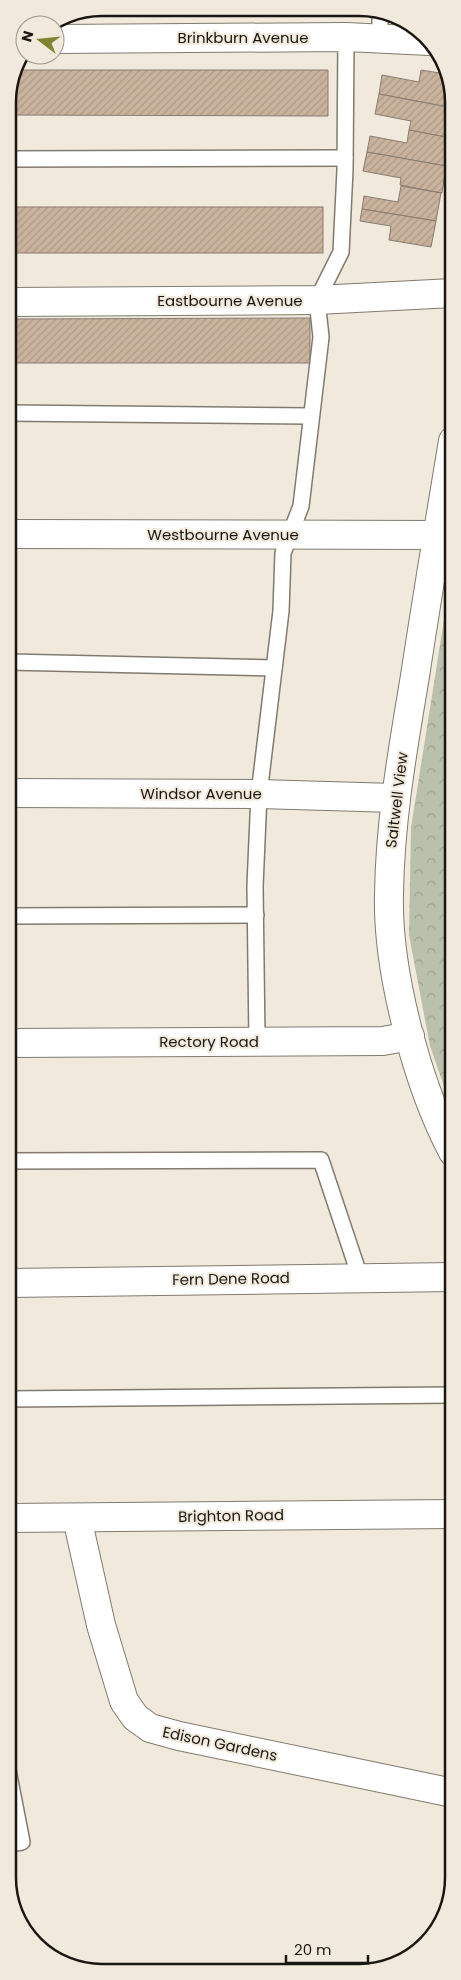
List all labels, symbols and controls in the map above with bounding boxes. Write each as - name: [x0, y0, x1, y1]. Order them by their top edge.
- north arrow: [15, 15, 65, 65]
- street label: Brinkburn Avenue: [177, 27, 309, 48]
- text: N: [16, 29, 39, 44]
- street label: Eastbourne Avenue: [157, 290, 303, 311]
- street label: Westbourne Avenue: [147, 524, 299, 545]
- street label: Saltwell View: [380, 750, 413, 849]
- street label: Windsor Avenue: [140, 783, 262, 804]
- street label: Rectory Road: [159, 1031, 259, 1052]
- street label: Fern Dene Road: [172, 1267, 290, 1290]
- street label: Brighton Road: [178, 1504, 284, 1527]
- street label: Edison Gardens: [161, 1721, 280, 1766]
- scale bar: [286, 1932, 368, 1964]
- text: 20 m: [294, 1939, 332, 1960]

